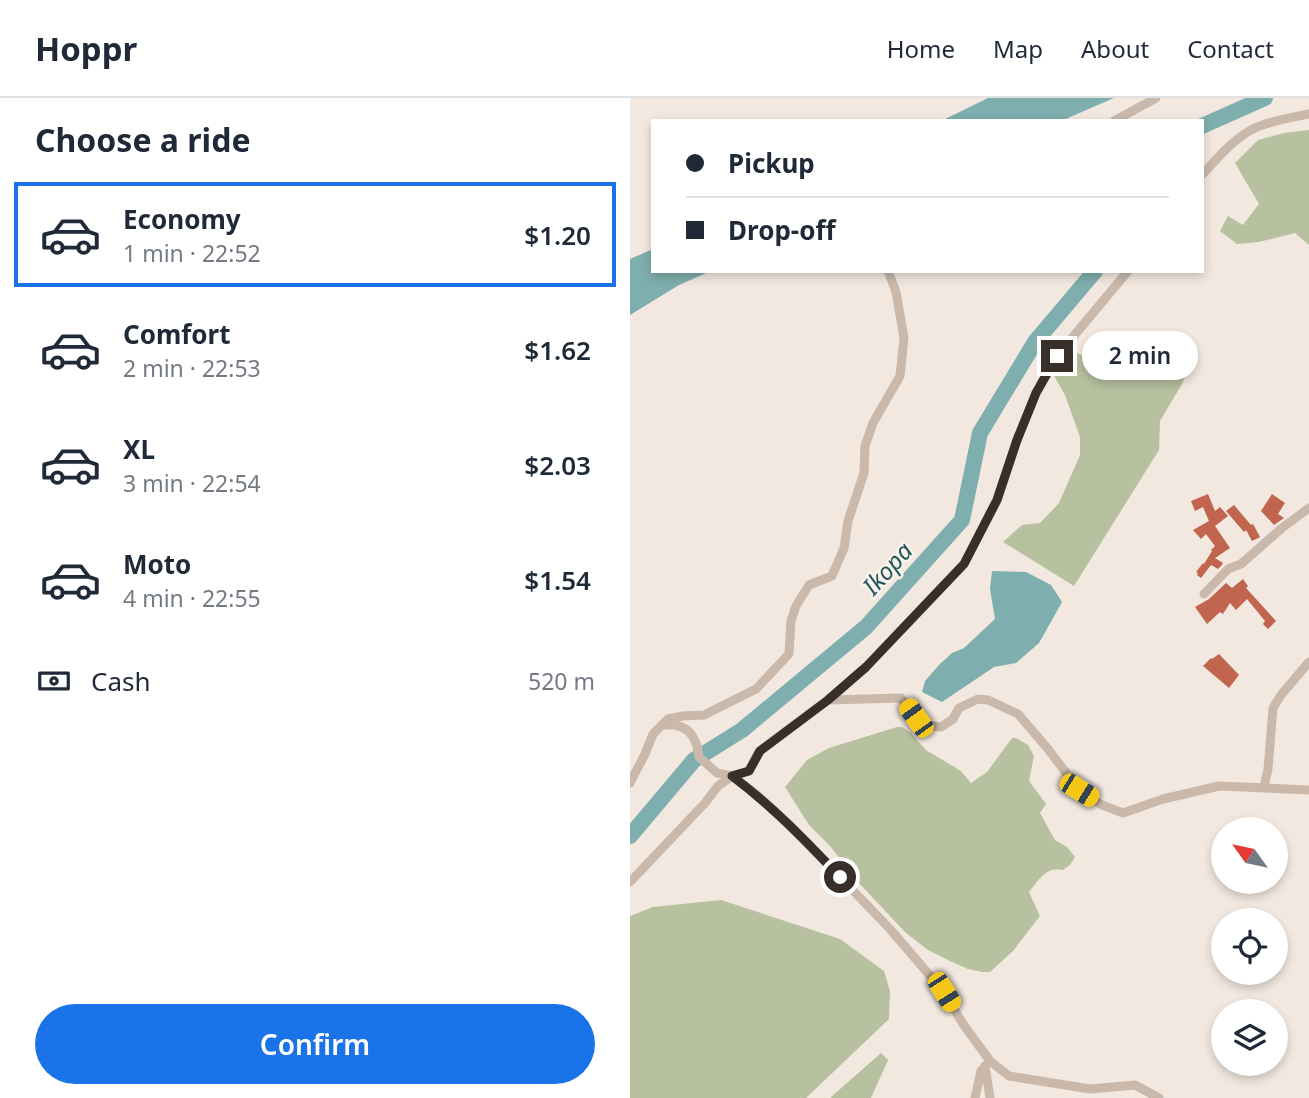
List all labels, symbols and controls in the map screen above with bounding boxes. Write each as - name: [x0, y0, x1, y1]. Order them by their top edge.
- text: Hoppr: [35, 26, 137, 71]
- text: Home: [887, 32, 955, 65]
- text: Map: [993, 32, 1043, 65]
- text: About: [1081, 32, 1149, 65]
- text: Contact: [1187, 32, 1274, 65]
- text: Choose a ride: [35, 118, 251, 161]
- text: Pickup: [728, 145, 815, 181]
- text: Economy: [123, 201, 241, 237]
- icon: car: [39, 203, 102, 266]
- text: Drop-off: [728, 212, 835, 248]
- text: $1.20: [524, 217, 591, 253]
- text: 1 min · 22:52: [123, 237, 261, 269]
- text: Comfort: [123, 316, 231, 352]
- icon: car: [39, 318, 102, 381]
- callout: 2 min: [1082, 331, 1197, 380]
- text: $1.62: [524, 332, 591, 368]
- text: 2 min: [1109, 339, 1171, 371]
- route end: [1041, 340, 1073, 372]
- text: 2 min · 22:53: [123, 352, 261, 384]
- text: XL: [123, 431, 155, 467]
- icon: car: [39, 433, 102, 496]
- text: $2.03: [524, 447, 591, 483]
- text: 3 min · 22:54: [123, 467, 261, 499]
- water label: Ikopa: [854, 534, 920, 602]
- text: Moto: [123, 546, 191, 582]
- icon: car: [39, 548, 102, 611]
- text: $1.54: [524, 562, 591, 598]
- text: 4 min · 22:55: [123, 582, 261, 614]
- icon: cash: [35, 662, 73, 700]
- text: Cash: [91, 663, 151, 699]
- text: 520 m: [528, 665, 595, 697]
- car: [896, 695, 937, 741]
- car: [1056, 770, 1103, 810]
- north arrow: [1211, 817, 1288, 894]
- map controls: [1211, 817, 1288, 1076]
- route start: [824, 861, 856, 893]
- button: locate: [1211, 908, 1288, 985]
- car: [924, 969, 965, 1015]
- button: layers: [1211, 999, 1288, 1076]
- button: Confirm: [35, 1004, 595, 1084]

